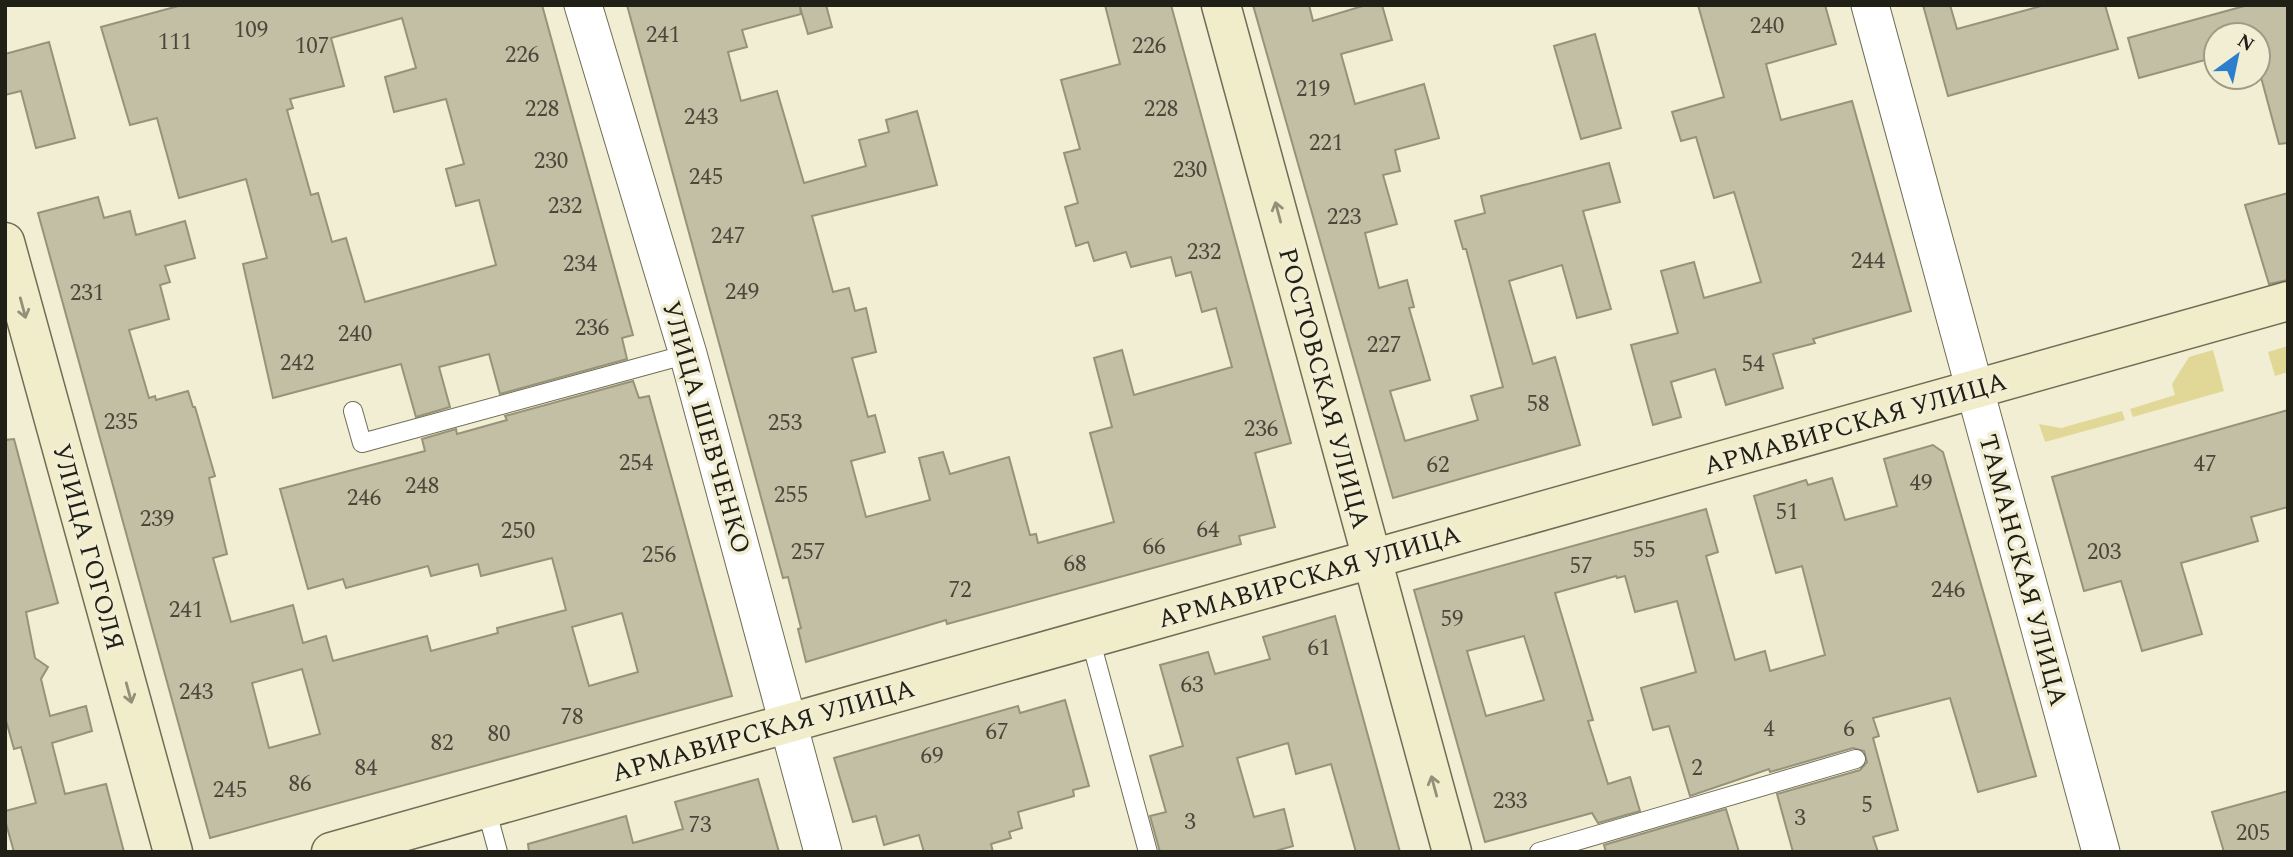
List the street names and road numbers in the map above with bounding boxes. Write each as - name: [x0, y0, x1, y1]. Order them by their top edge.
- street label: РОСТОВСКАЯ УЛИЦА: [1267, 243, 1381, 533]
- street label: УЛИЦА ШЕВЧЕНКО: [651, 296, 761, 558]
- street label: АРМАВИРСКАЯ УЛИЦА: [1699, 362, 2011, 486]
- street label: ТАМАНСКАЯ УЛИЦА: [1967, 430, 2079, 711]
- street label: УЛИЦА ГОГОЛЯ: [41, 439, 135, 655]
- street label: АРМАВИРСКАЯ УЛИЦА: [1153, 515, 1465, 639]
- street label: АРМАВИРСКАЯ УЛИЦА: [607, 669, 919, 793]

